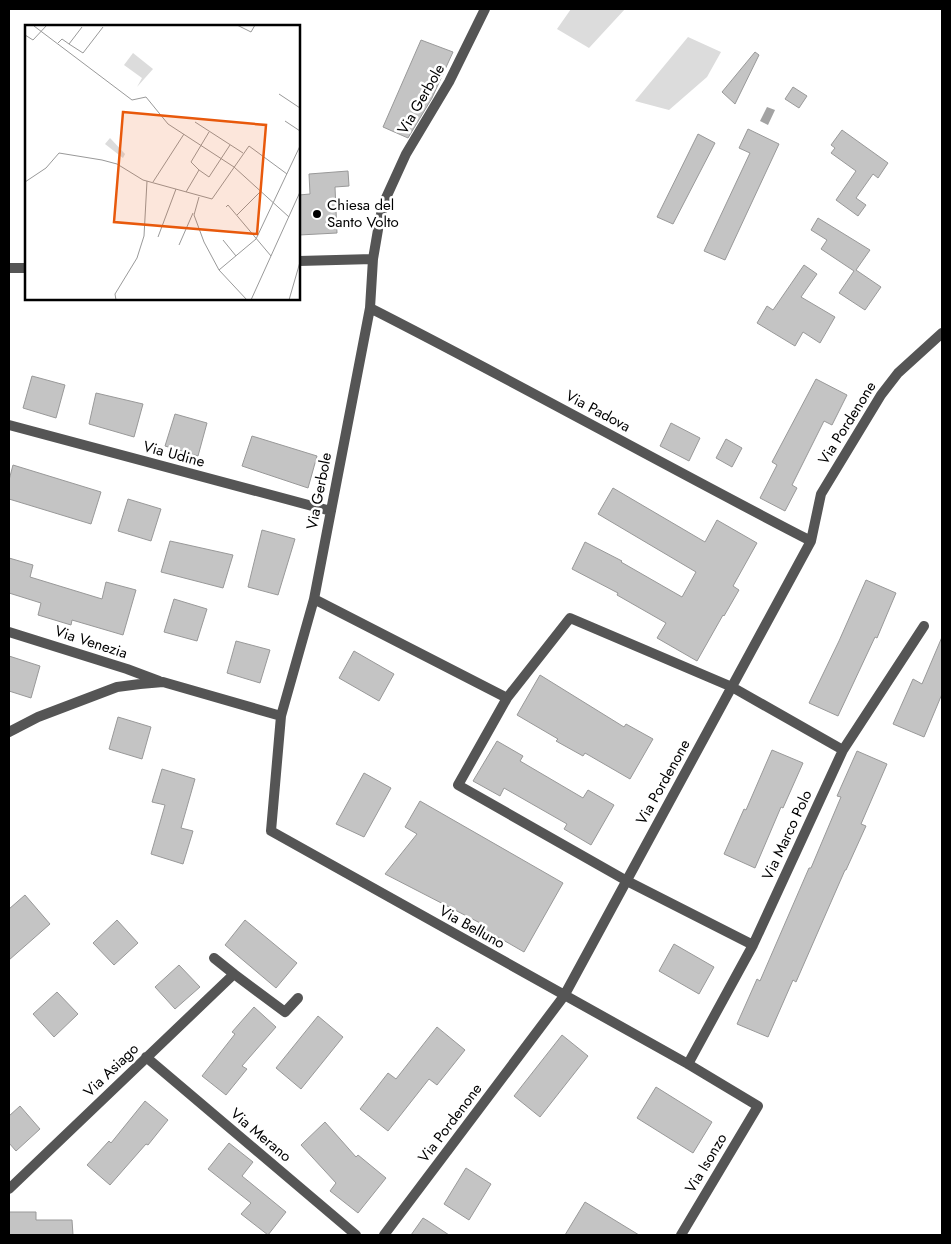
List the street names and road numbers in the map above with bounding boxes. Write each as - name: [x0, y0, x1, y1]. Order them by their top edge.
- street label: Via Gerbole: [392, 60, 450, 138]
- street label: Via Pordenone: [813, 377, 882, 469]
- street label: Via Padova: [562, 385, 634, 437]
- street label: Via Udine: [141, 435, 208, 473]
- street label: Via Gerbole: [301, 450, 337, 531]
- street label: Via Venezia: [52, 620, 130, 664]
- street label: Via Pordenone: [630, 735, 696, 829]
- street label: Via Marco Polo: [756, 786, 818, 884]
- street label: Via Belluno: [435, 900, 509, 954]
- street label: Via Asiago: [78, 1038, 144, 1102]
- street label: Via Pordenone: [413, 1078, 487, 1167]
- street label: Via Merano: [226, 1103, 296, 1167]
- street label: Via Isonzo: [680, 1129, 732, 1197]

